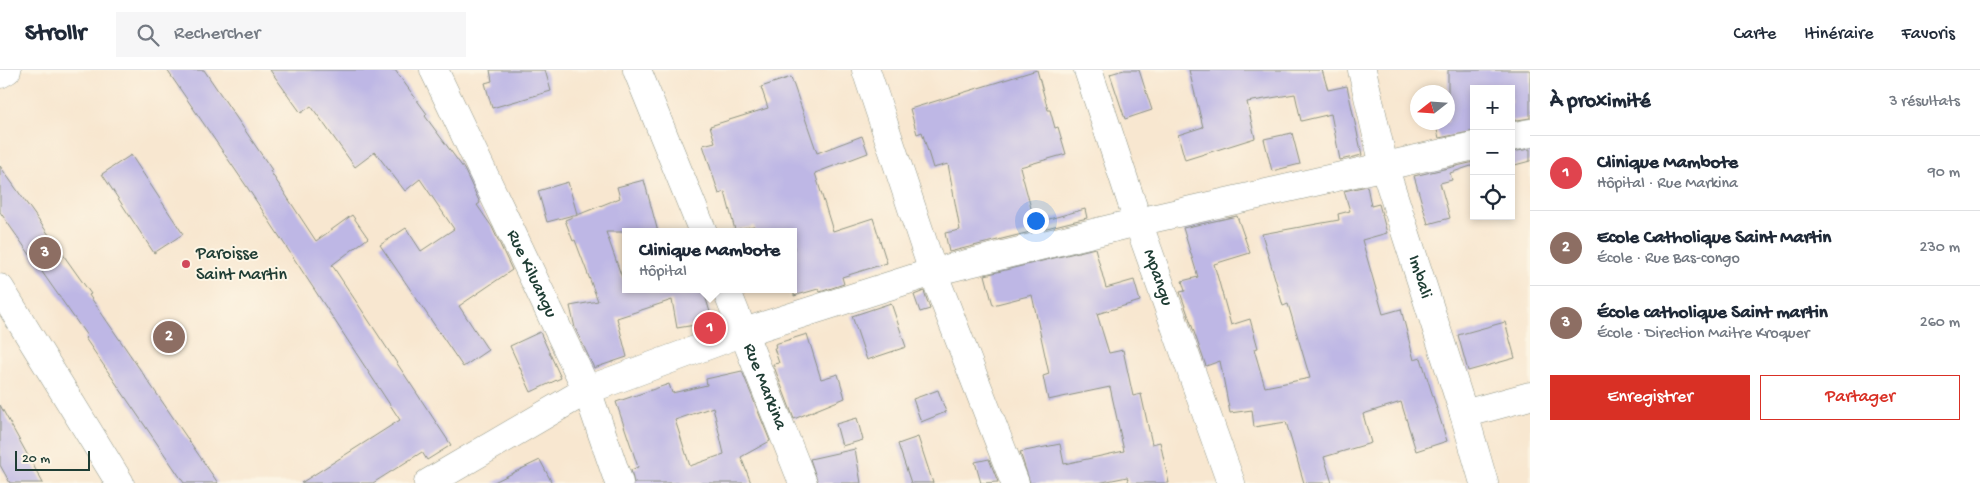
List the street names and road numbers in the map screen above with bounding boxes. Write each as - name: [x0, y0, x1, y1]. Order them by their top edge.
- street label: Rue Kiluangu: [502, 227, 562, 322]
- street label: Mpangu: [1138, 246, 1178, 309]
- street label: Imbali: [1403, 252, 1437, 301]
- street label: Rue Markina: [738, 341, 792, 434]

